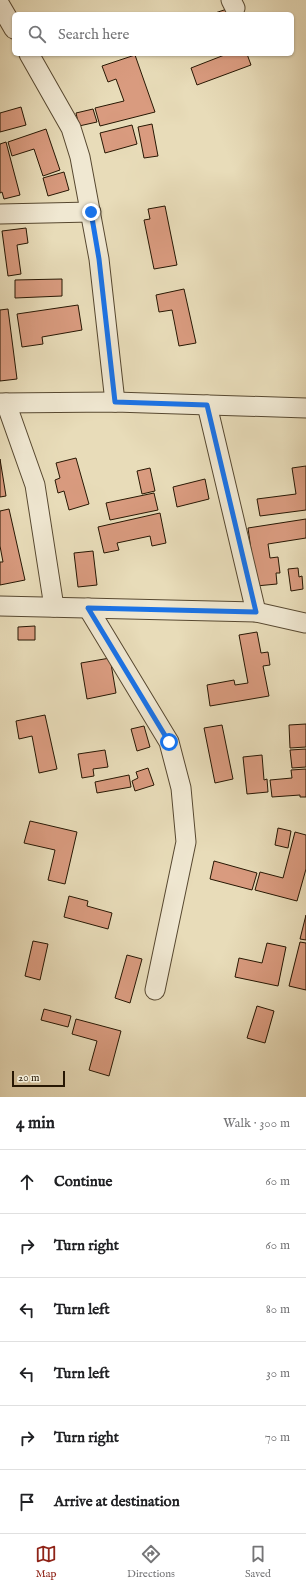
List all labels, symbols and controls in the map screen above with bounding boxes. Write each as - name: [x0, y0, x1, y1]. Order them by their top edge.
- search box: [12, 12, 294, 56]
- icon: search: [26, 23, 48, 45]
- text: Search here: [58, 25, 129, 44]
- route end: [82, 203, 100, 221]
- route start: [160, 733, 178, 751]
- scale bar: [12, 1069, 65, 1088]
- text: 20 m: [18, 1071, 39, 1085]
- text: 4 min: [16, 1113, 55, 1134]
- text: Walk · 300 m: [223, 1115, 290, 1132]
- icon: ahead: [16, 1171, 38, 1193]
- text: Continue: [54, 1172, 112, 1191]
- text: 60 m: [265, 1173, 290, 1190]
- icon: right: [16, 1235, 38, 1257]
- text: Turn right: [54, 1236, 119, 1255]
- text: 60 m: [265, 1237, 290, 1254]
- icon: left: [16, 1299, 38, 1321]
- text: Turn left: [54, 1300, 110, 1319]
- text: 80 m: [266, 1301, 290, 1318]
- icon: left: [16, 1363, 38, 1385]
- text: Turn left: [54, 1364, 110, 1383]
- text: 30 m: [266, 1365, 290, 1382]
- icon: right: [16, 1427, 38, 1449]
- text: Turn right: [54, 1428, 119, 1447]
- text: 70 m: [265, 1429, 290, 1446]
- icon: arrive: [16, 1491, 38, 1513]
- text: Arrive at destination: [54, 1492, 180, 1511]
- tab: Map: [35, 1543, 57, 1581]
- tab: Directions: [127, 1543, 175, 1581]
- tab: Saved: [245, 1543, 271, 1581]

